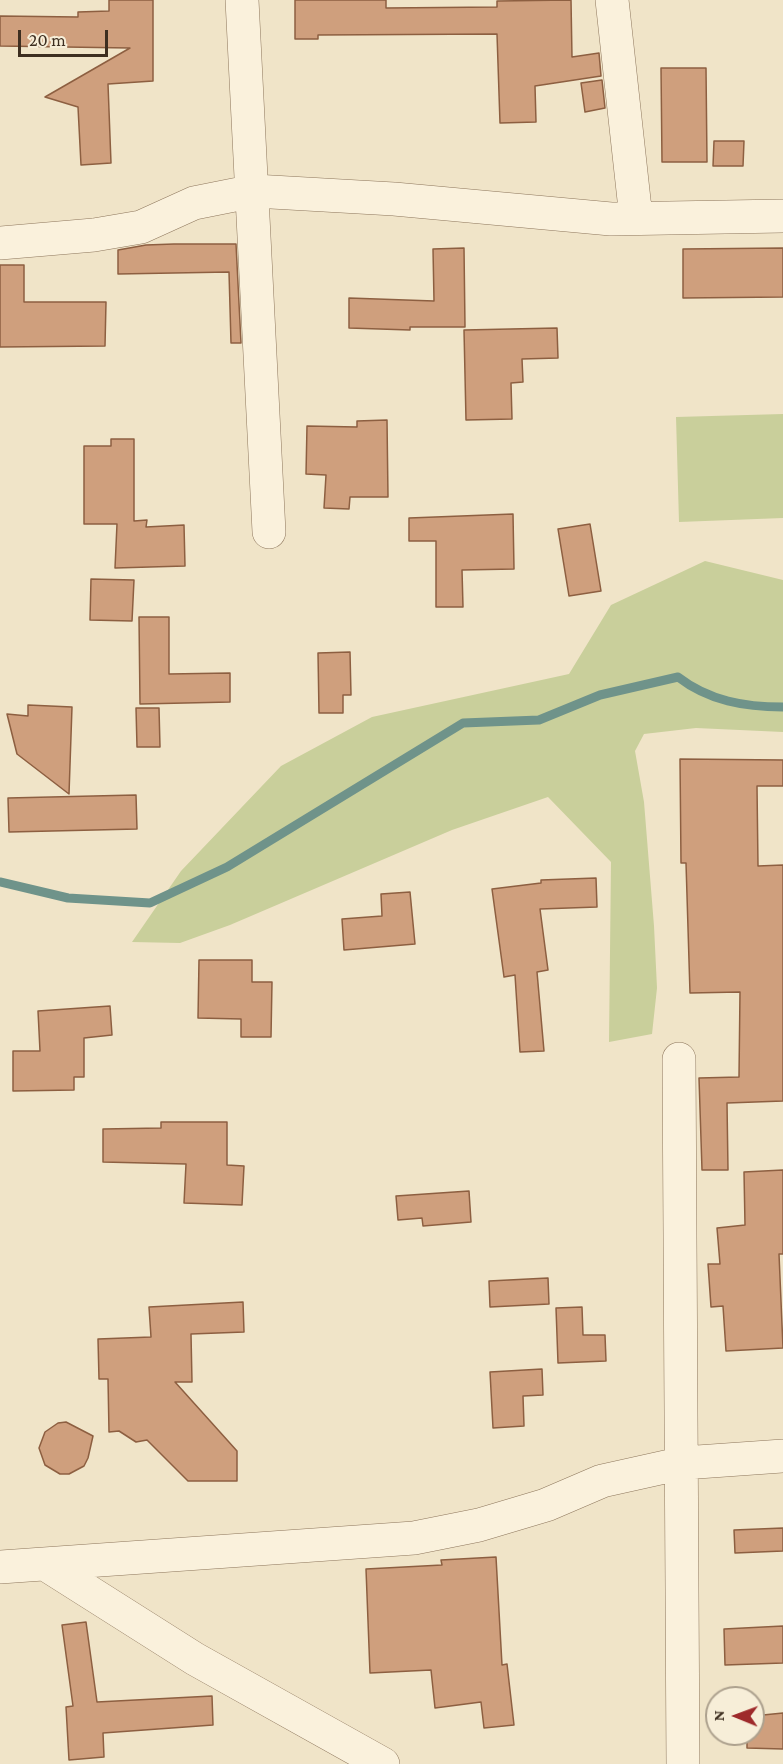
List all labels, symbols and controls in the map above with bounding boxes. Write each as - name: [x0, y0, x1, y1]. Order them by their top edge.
- scale bar: [21, 18, 111, 56]
- text: 20 m: [29, 30, 66, 50]
- north arrow: [705, 1686, 765, 1746]
- text: N: [710, 1710, 727, 1721]

